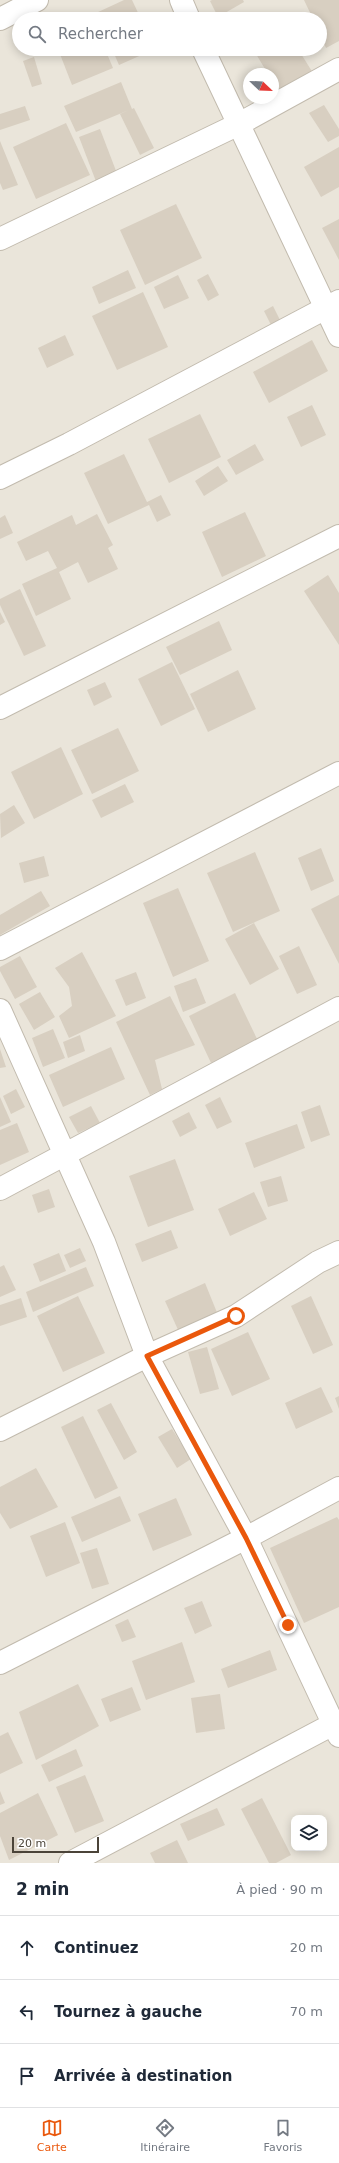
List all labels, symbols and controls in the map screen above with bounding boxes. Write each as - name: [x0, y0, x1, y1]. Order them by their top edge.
- search box: [12, 12, 327, 56]
- icon: search: [26, 23, 48, 45]
- text: Rechercher: [58, 25, 143, 43]
- north arrow: [243, 68, 279, 104]
- route start: [227, 1307, 245, 1325]
- route end: [279, 1616, 297, 1634]
- map controls: [291, 1815, 327, 1851]
- button: layers: [291, 1815, 327, 1851]
- scale bar: [12, 1835, 99, 1854]
- text: 20 m: [18, 1837, 46, 1850]
- text: 2 min: [16, 1879, 69, 1899]
- text: À pied · 90 m: [236, 1882, 323, 1897]
- icon: ahead: [16, 1937, 38, 1959]
- text: Continuez: [54, 1939, 139, 1957]
- text: 20 m: [290, 1940, 323, 1955]
- icon: left: [16, 2001, 38, 2023]
- text: Tournez à gauche: [54, 2003, 202, 2021]
- text: 70 m: [290, 2004, 323, 2019]
- icon: arrive: [16, 2065, 38, 2087]
- text: Arrivée à destination: [54, 2067, 232, 2085]
- tab: Carte: [37, 2117, 67, 2154]
- tab: Itinéraire: [140, 2117, 190, 2154]
- tab: Favoris: [264, 2117, 302, 2154]

